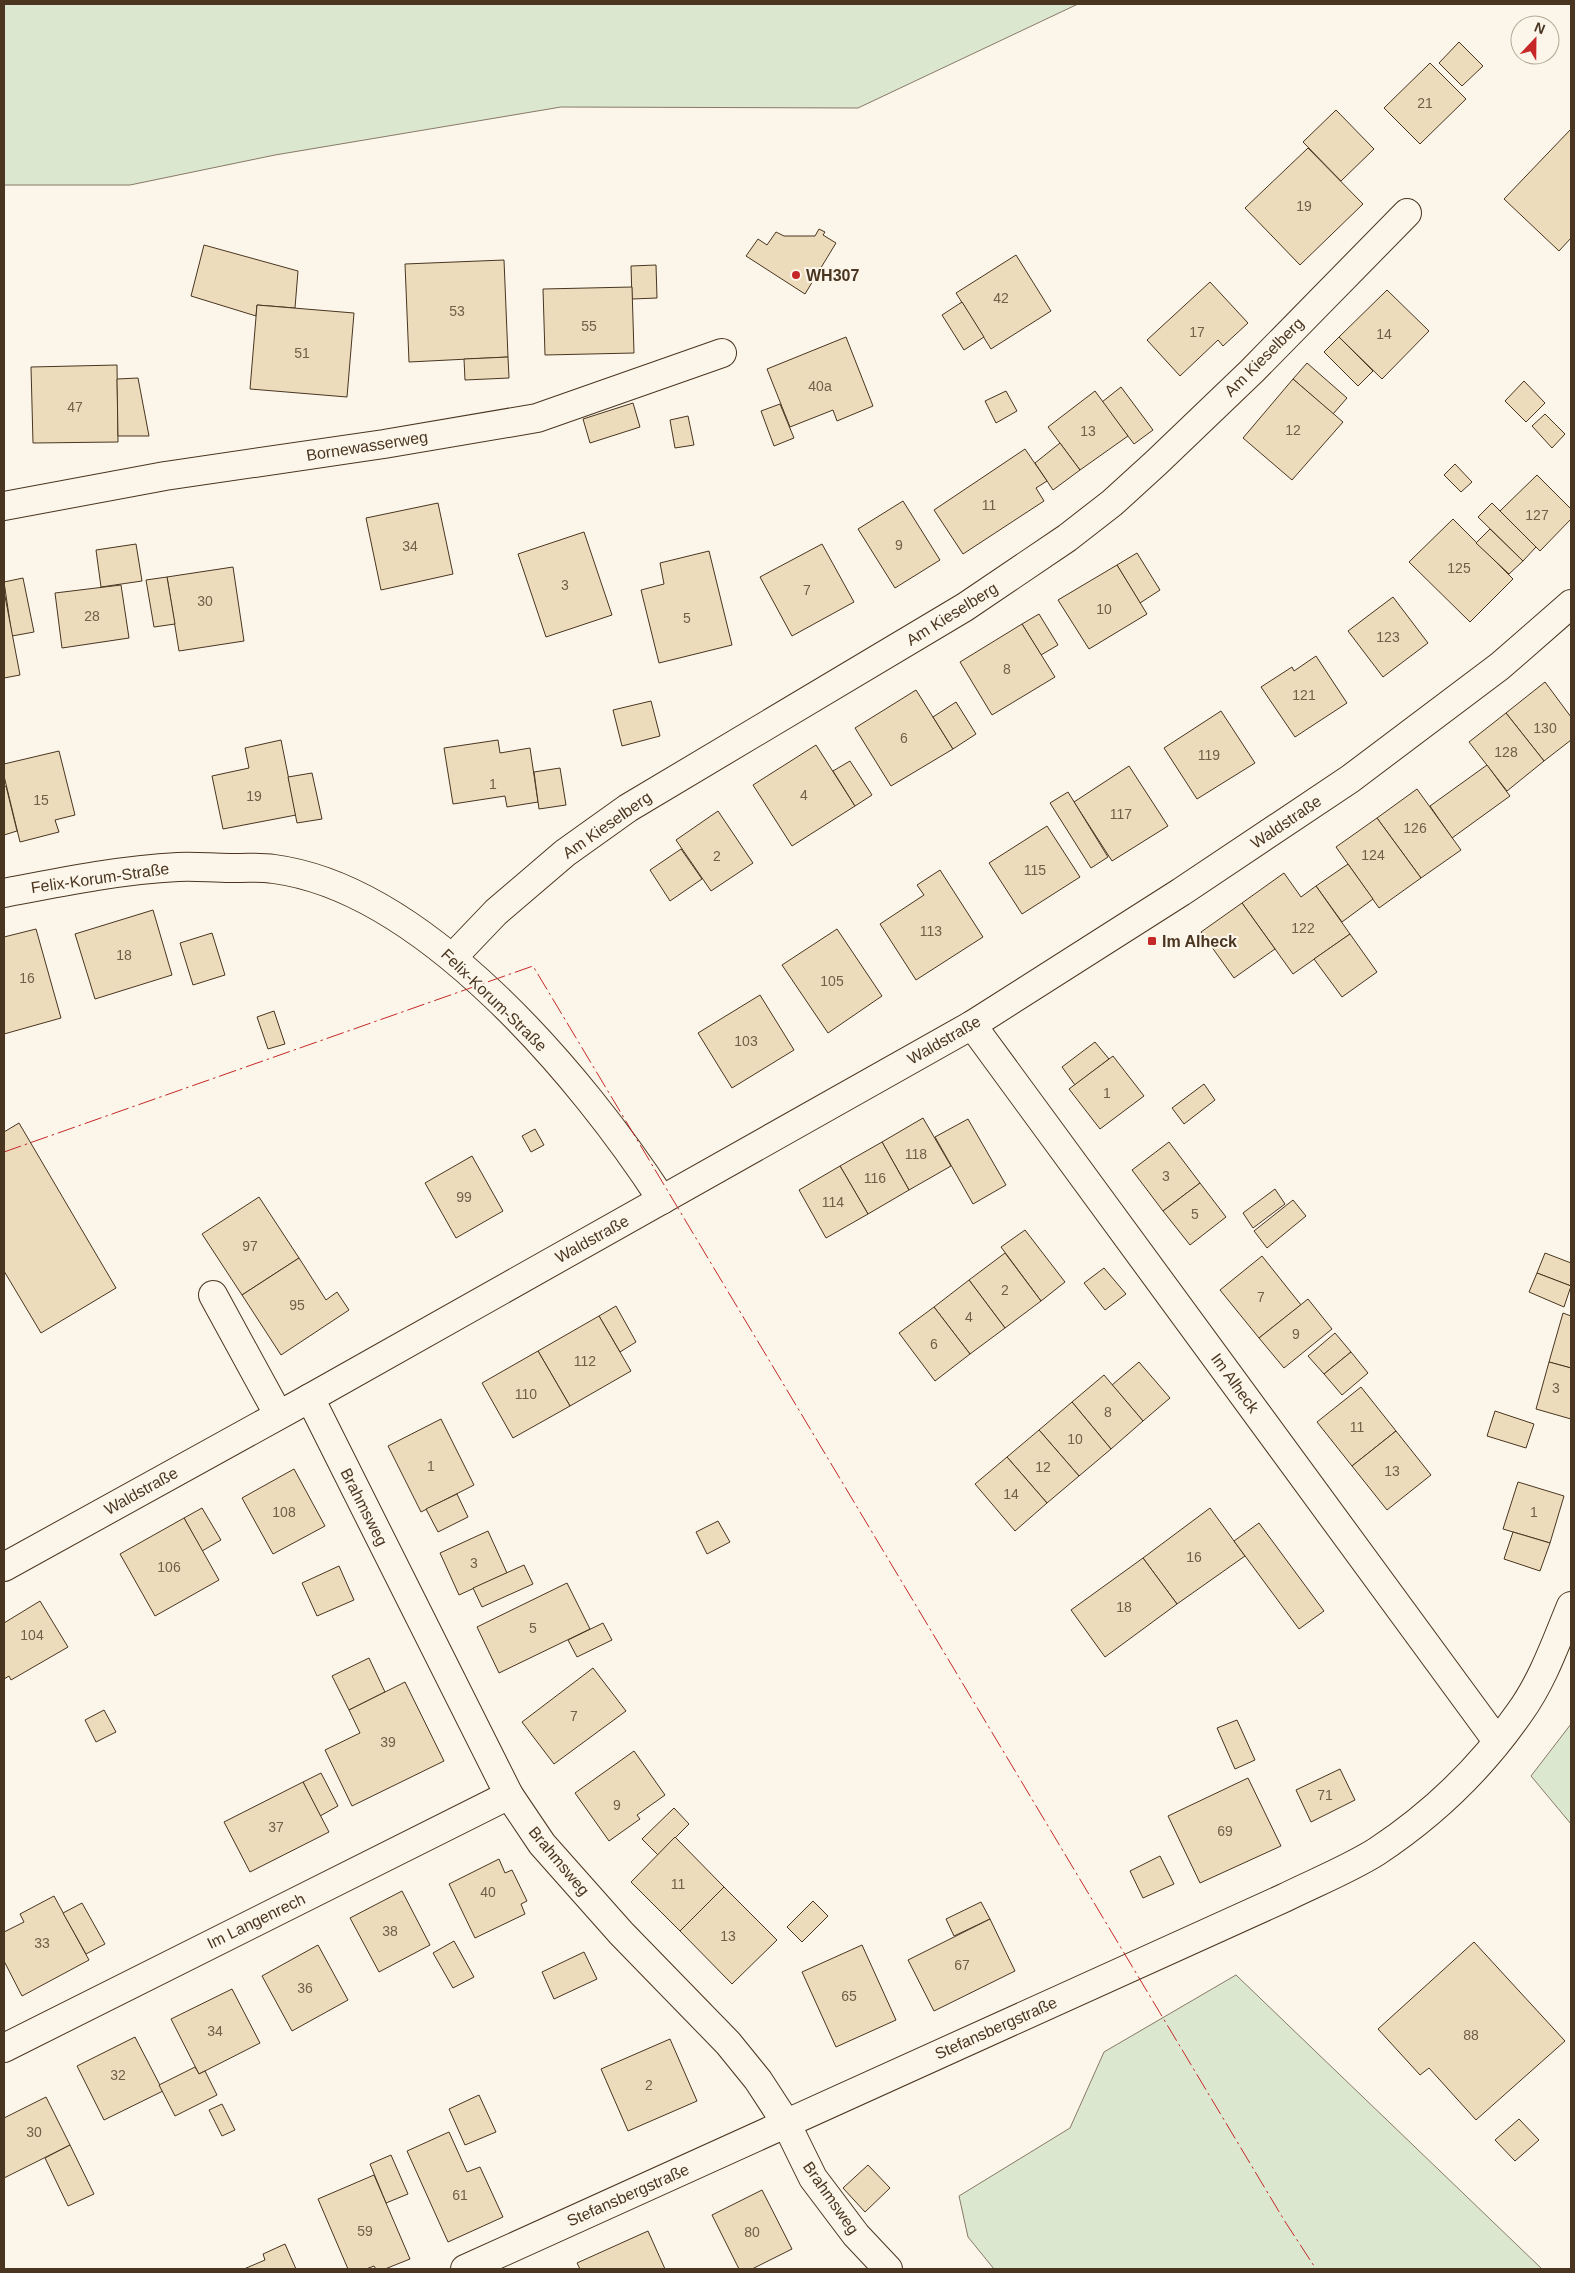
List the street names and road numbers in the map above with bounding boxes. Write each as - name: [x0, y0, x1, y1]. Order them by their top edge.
- street label: Am Kieselberg: [1221, 314, 1307, 400]
- street label: Bornewasserweg: [305, 428, 429, 464]
- street label: Am Kieselberg: [903, 579, 1001, 649]
- street label: Am Kieselberg: [560, 788, 654, 862]
- street label: Waldstraße: [1248, 792, 1324, 852]
- street label: Felix-Korum-Straße: [30, 860, 170, 896]
- street label: Felix-Korum-Straße: [438, 945, 550, 1055]
- street label: Waldstraße: [905, 1012, 983, 1068]
- street label: Waldstraße: [552, 1212, 632, 1266]
- street label: Im Alheck: [1208, 1350, 1263, 1417]
- street label: Waldstraße: [101, 1464, 181, 1518]
- street label: Brahmsweg: [337, 1466, 391, 1548]
- street label: Brahmsweg: [525, 1823, 593, 1899]
- street label: Im Langenrech: [204, 1890, 308, 1952]
- street label: Stefansbergstraße: [932, 1993, 1060, 2063]
- street label: Brahmsweg: [800, 2159, 862, 2237]
- street label: Stefansbergstraße: [564, 2160, 692, 2230]

